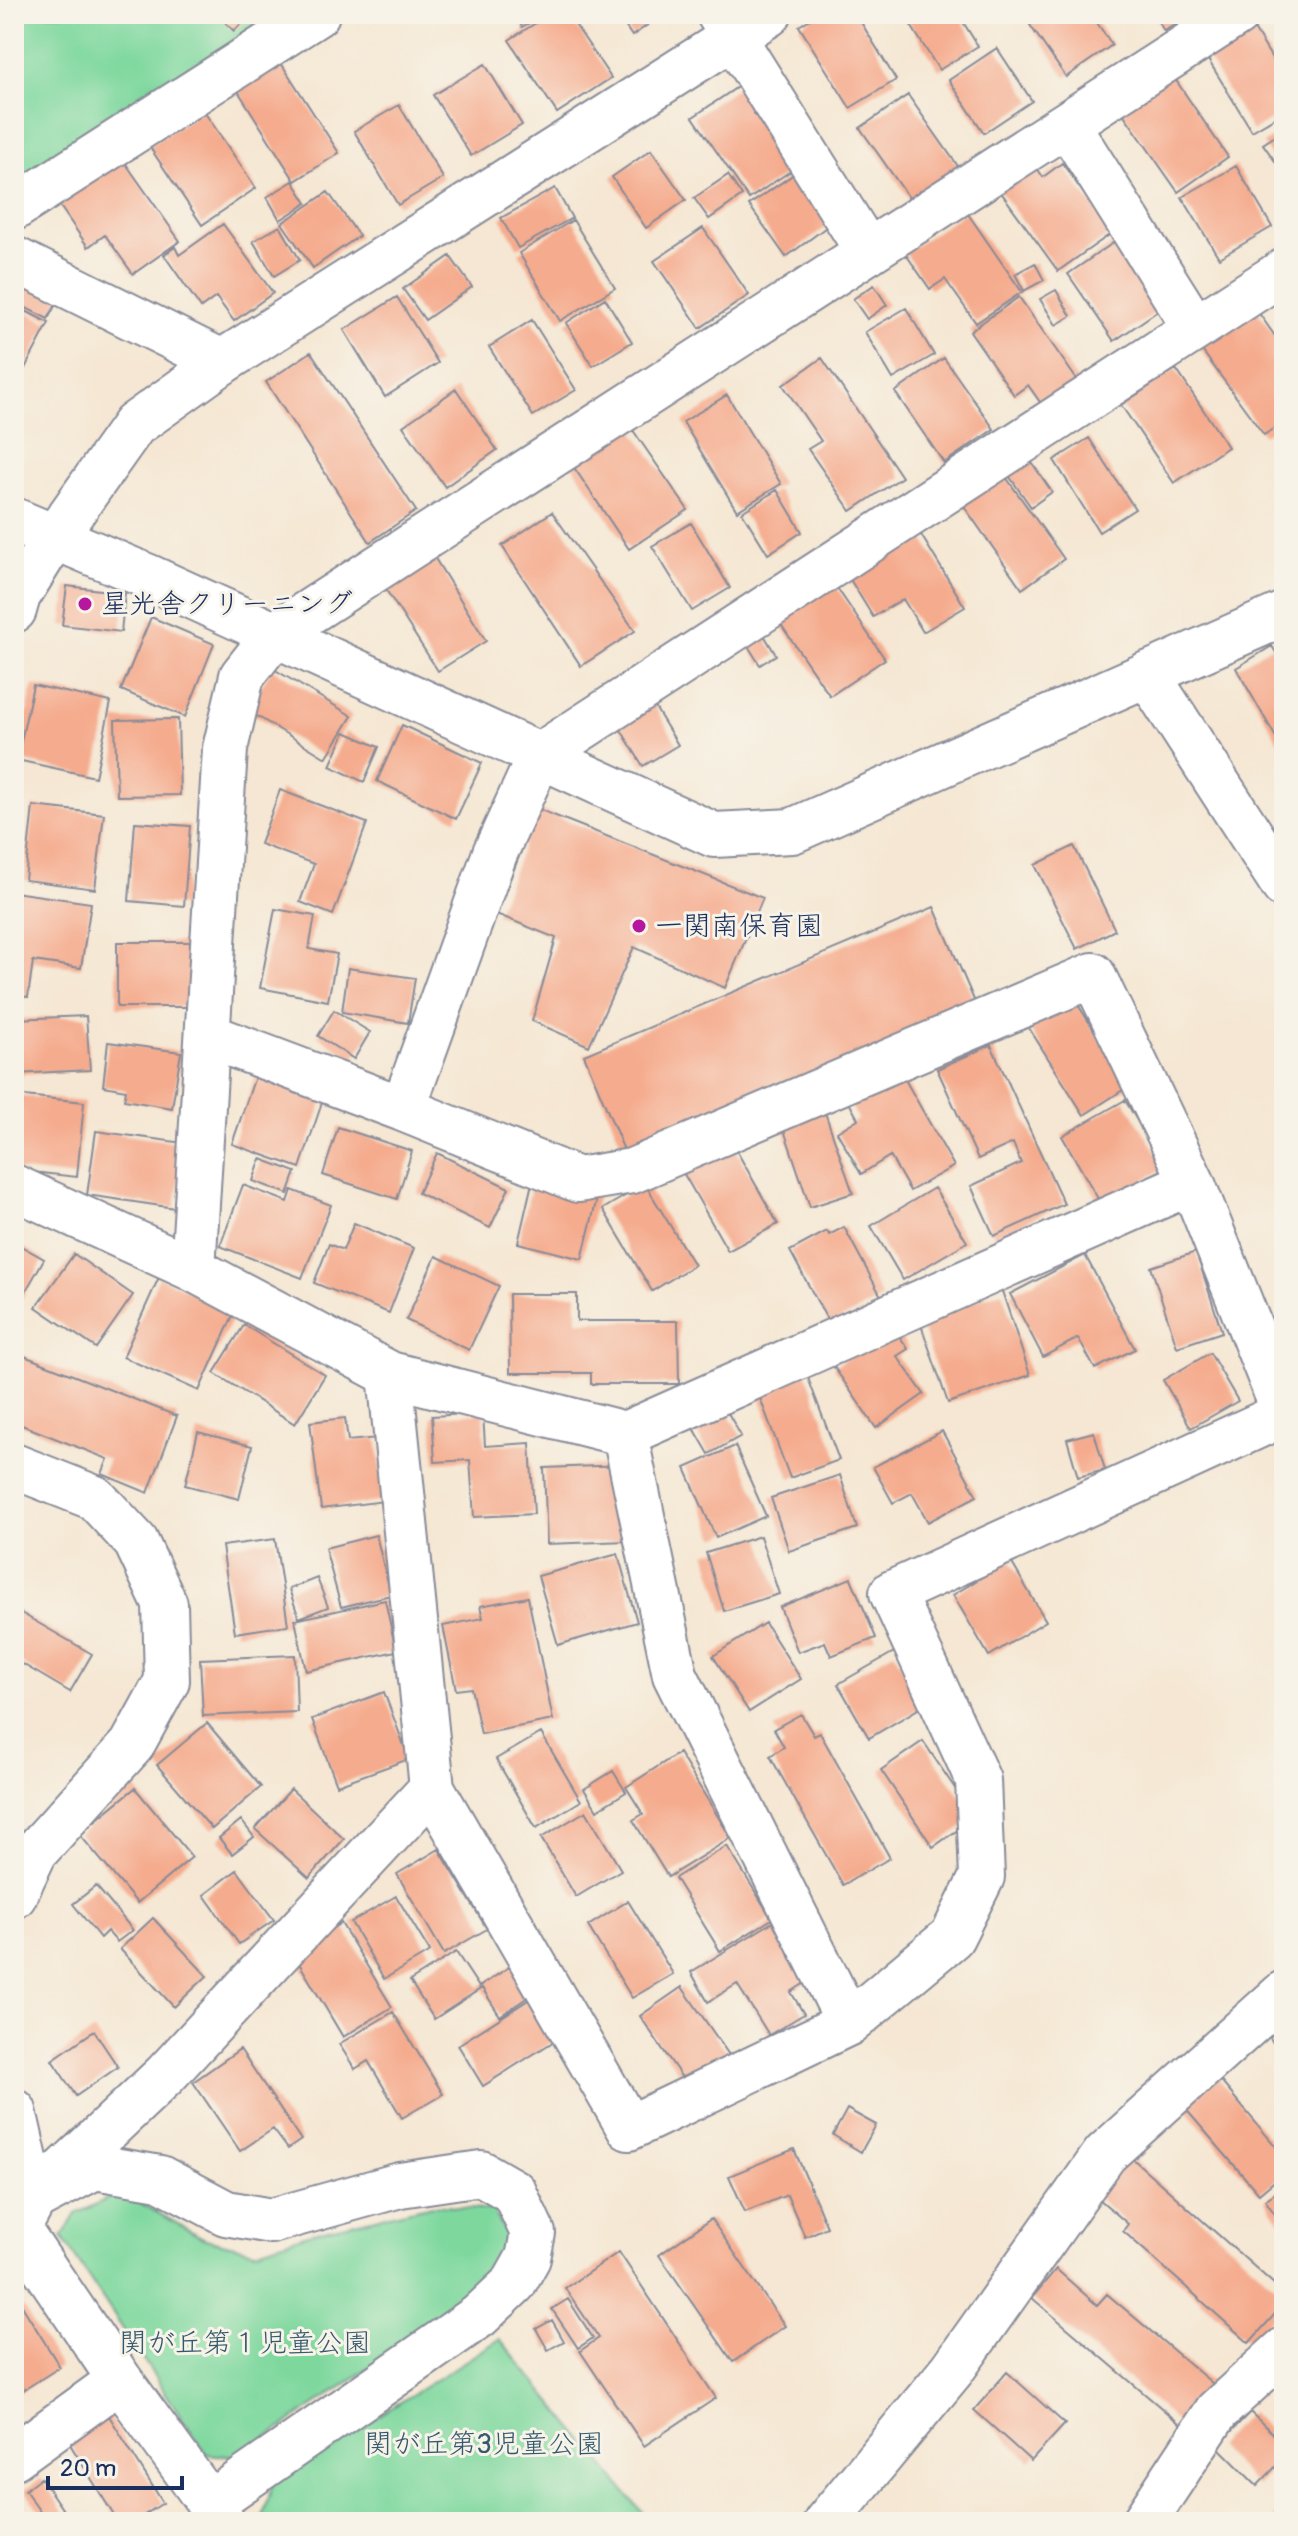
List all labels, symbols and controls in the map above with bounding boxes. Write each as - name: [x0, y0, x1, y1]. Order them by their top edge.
- place label: 星光舎クリーニング: [101, 587, 353, 622]
- marker: 星光舎クリーニング: [76, 595, 94, 613]
- place label: 一関南保育園: [655, 909, 823, 944]
- marker: 一関南保育園: [630, 917, 648, 935]
- park label: 関が丘第１児童公園: [119, 2326, 371, 2361]
- park label: 関が丘第3児童公園: [364, 2427, 604, 2462]
- scale bar: [48, 2440, 182, 2490]
- text: 20 m: [60, 2454, 116, 2483]

